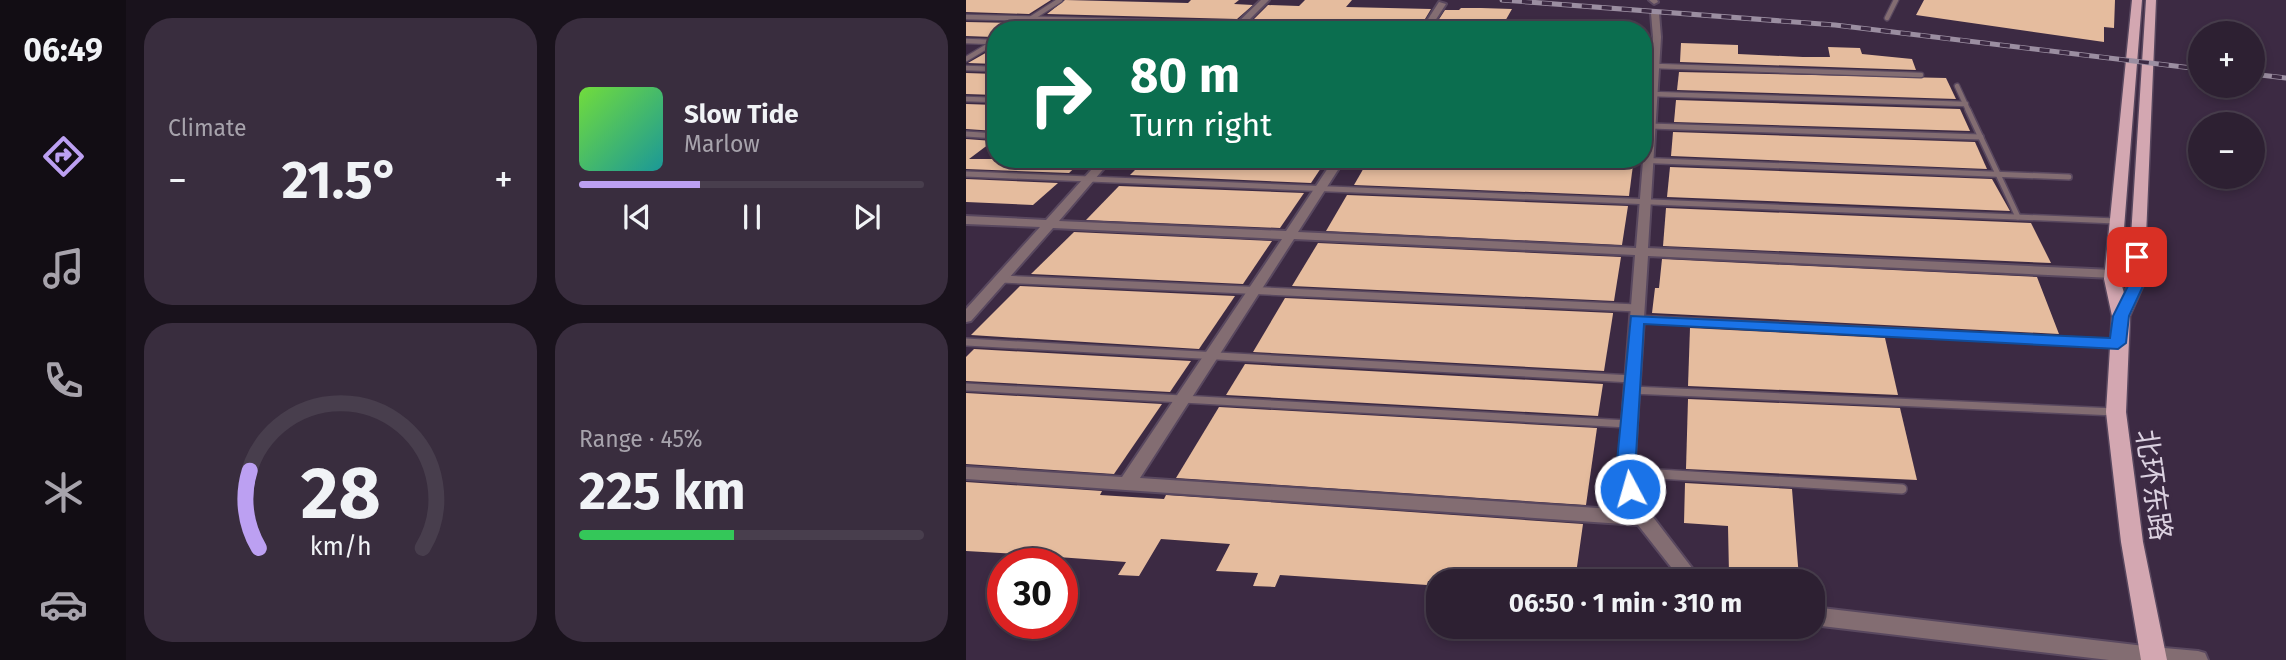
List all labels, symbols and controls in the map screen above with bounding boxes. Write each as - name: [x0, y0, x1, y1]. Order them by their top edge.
- map controls: [2188, 21, 2265, 189]
- button: +: [2188, 21, 2265, 98]
- text: 06:49: [23, 31, 103, 69]
- text: 80 m: [1130, 46, 1240, 105]
- icon: right: [1015, 49, 1106, 140]
- text: Slow Tide: [684, 99, 799, 130]
- text: Turn right: [1130, 106, 1272, 144]
- button: −: [2188, 112, 2265, 189]
- text: Climate: [168, 114, 247, 142]
- text: Marlow: [684, 130, 760, 158]
- icon: directions: [39, 132, 88, 181]
- text: 21.5°: [282, 149, 399, 212]
- text: −: [168, 157, 187, 203]
- text: +: [494, 157, 513, 203]
- icon: previous: [618, 198, 656, 236]
- icon: pause: [733, 198, 771, 236]
- icon: next: [848, 198, 886, 236]
- pin: [2107, 227, 2167, 287]
- icon: arrive: [2118, 238, 2156, 276]
- icon: music: [39, 244, 88, 293]
- icon: phone: [39, 356, 88, 405]
- text: Range · 45%: [579, 425, 703, 453]
- street label: 北环东路: [2129, 427, 2178, 543]
- text: 28: [301, 451, 380, 538]
- position arrow: [1593, 452, 1667, 526]
- text: 225 km: [579, 460, 746, 523]
- icon: climate: [39, 468, 88, 517]
- text: km/h: [310, 532, 371, 562]
- speed limit sign: 30: [987, 548, 1078, 639]
- icon: car: [39, 580, 88, 629]
- text: 06:50 · 1 min · 310 m: [1509, 588, 1742, 619]

